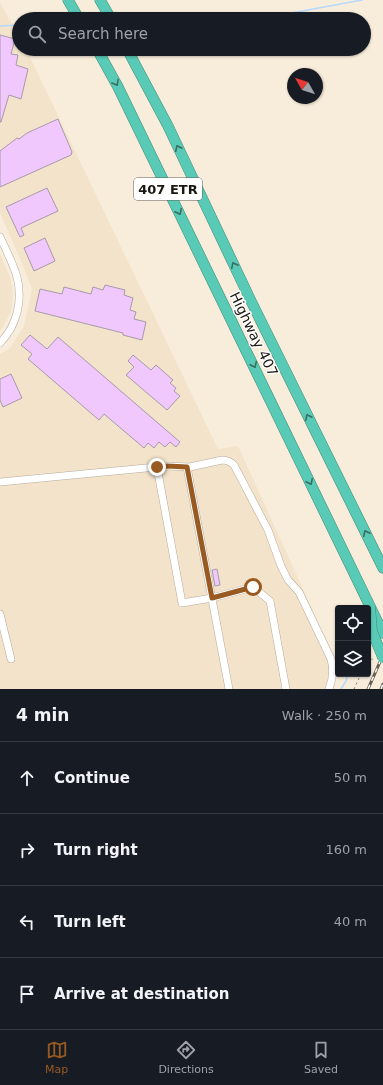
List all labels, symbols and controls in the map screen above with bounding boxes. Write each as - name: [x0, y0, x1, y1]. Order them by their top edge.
- search box: [12, 12, 371, 56]
- icon: search: [26, 23, 48, 45]
- text: Search here: [58, 25, 148, 43]
- north arrow: [287, 68, 323, 104]
- one-way arrow: [111, 79, 119, 86]
- one-way arrow: [175, 145, 183, 153]
- road number: 407 ETR: [134, 178, 202, 200]
- one-way arrow: [174, 208, 182, 216]
- one-way arrow: [231, 262, 239, 270]
- street label: Highway 407: [227, 289, 281, 379]
- one-way arrow: [249, 361, 256, 369]
- one-way arrow: [305, 414, 313, 421]
- route end: [148, 458, 166, 476]
- one-way arrow: [305, 478, 313, 486]
- one-way arrow: [363, 530, 371, 538]
- route start: [244, 578, 262, 596]
- map controls: [335, 605, 371, 677]
- button: locate: [335, 605, 371, 641]
- button: layers: [335, 641, 371, 677]
- text: 4 min: [16, 705, 69, 725]
- text: Walk · 250 m: [282, 708, 367, 723]
- icon: ahead: [16, 767, 38, 789]
- text: Continue: [54, 769, 130, 787]
- text: 50 m: [334, 770, 367, 785]
- icon: right: [16, 839, 38, 861]
- text: Turn right: [54, 841, 138, 859]
- text: 160 m: [325, 842, 367, 857]
- icon: left: [16, 911, 38, 933]
- text: Turn left: [54, 913, 126, 931]
- text: 40 m: [334, 914, 367, 929]
- icon: arrive: [16, 983, 38, 1005]
- text: Arrive at destination: [54, 985, 229, 1003]
- tab: Map: [45, 1039, 68, 1076]
- tab: Directions: [158, 1039, 214, 1076]
- tab: Saved: [304, 1039, 338, 1076]

